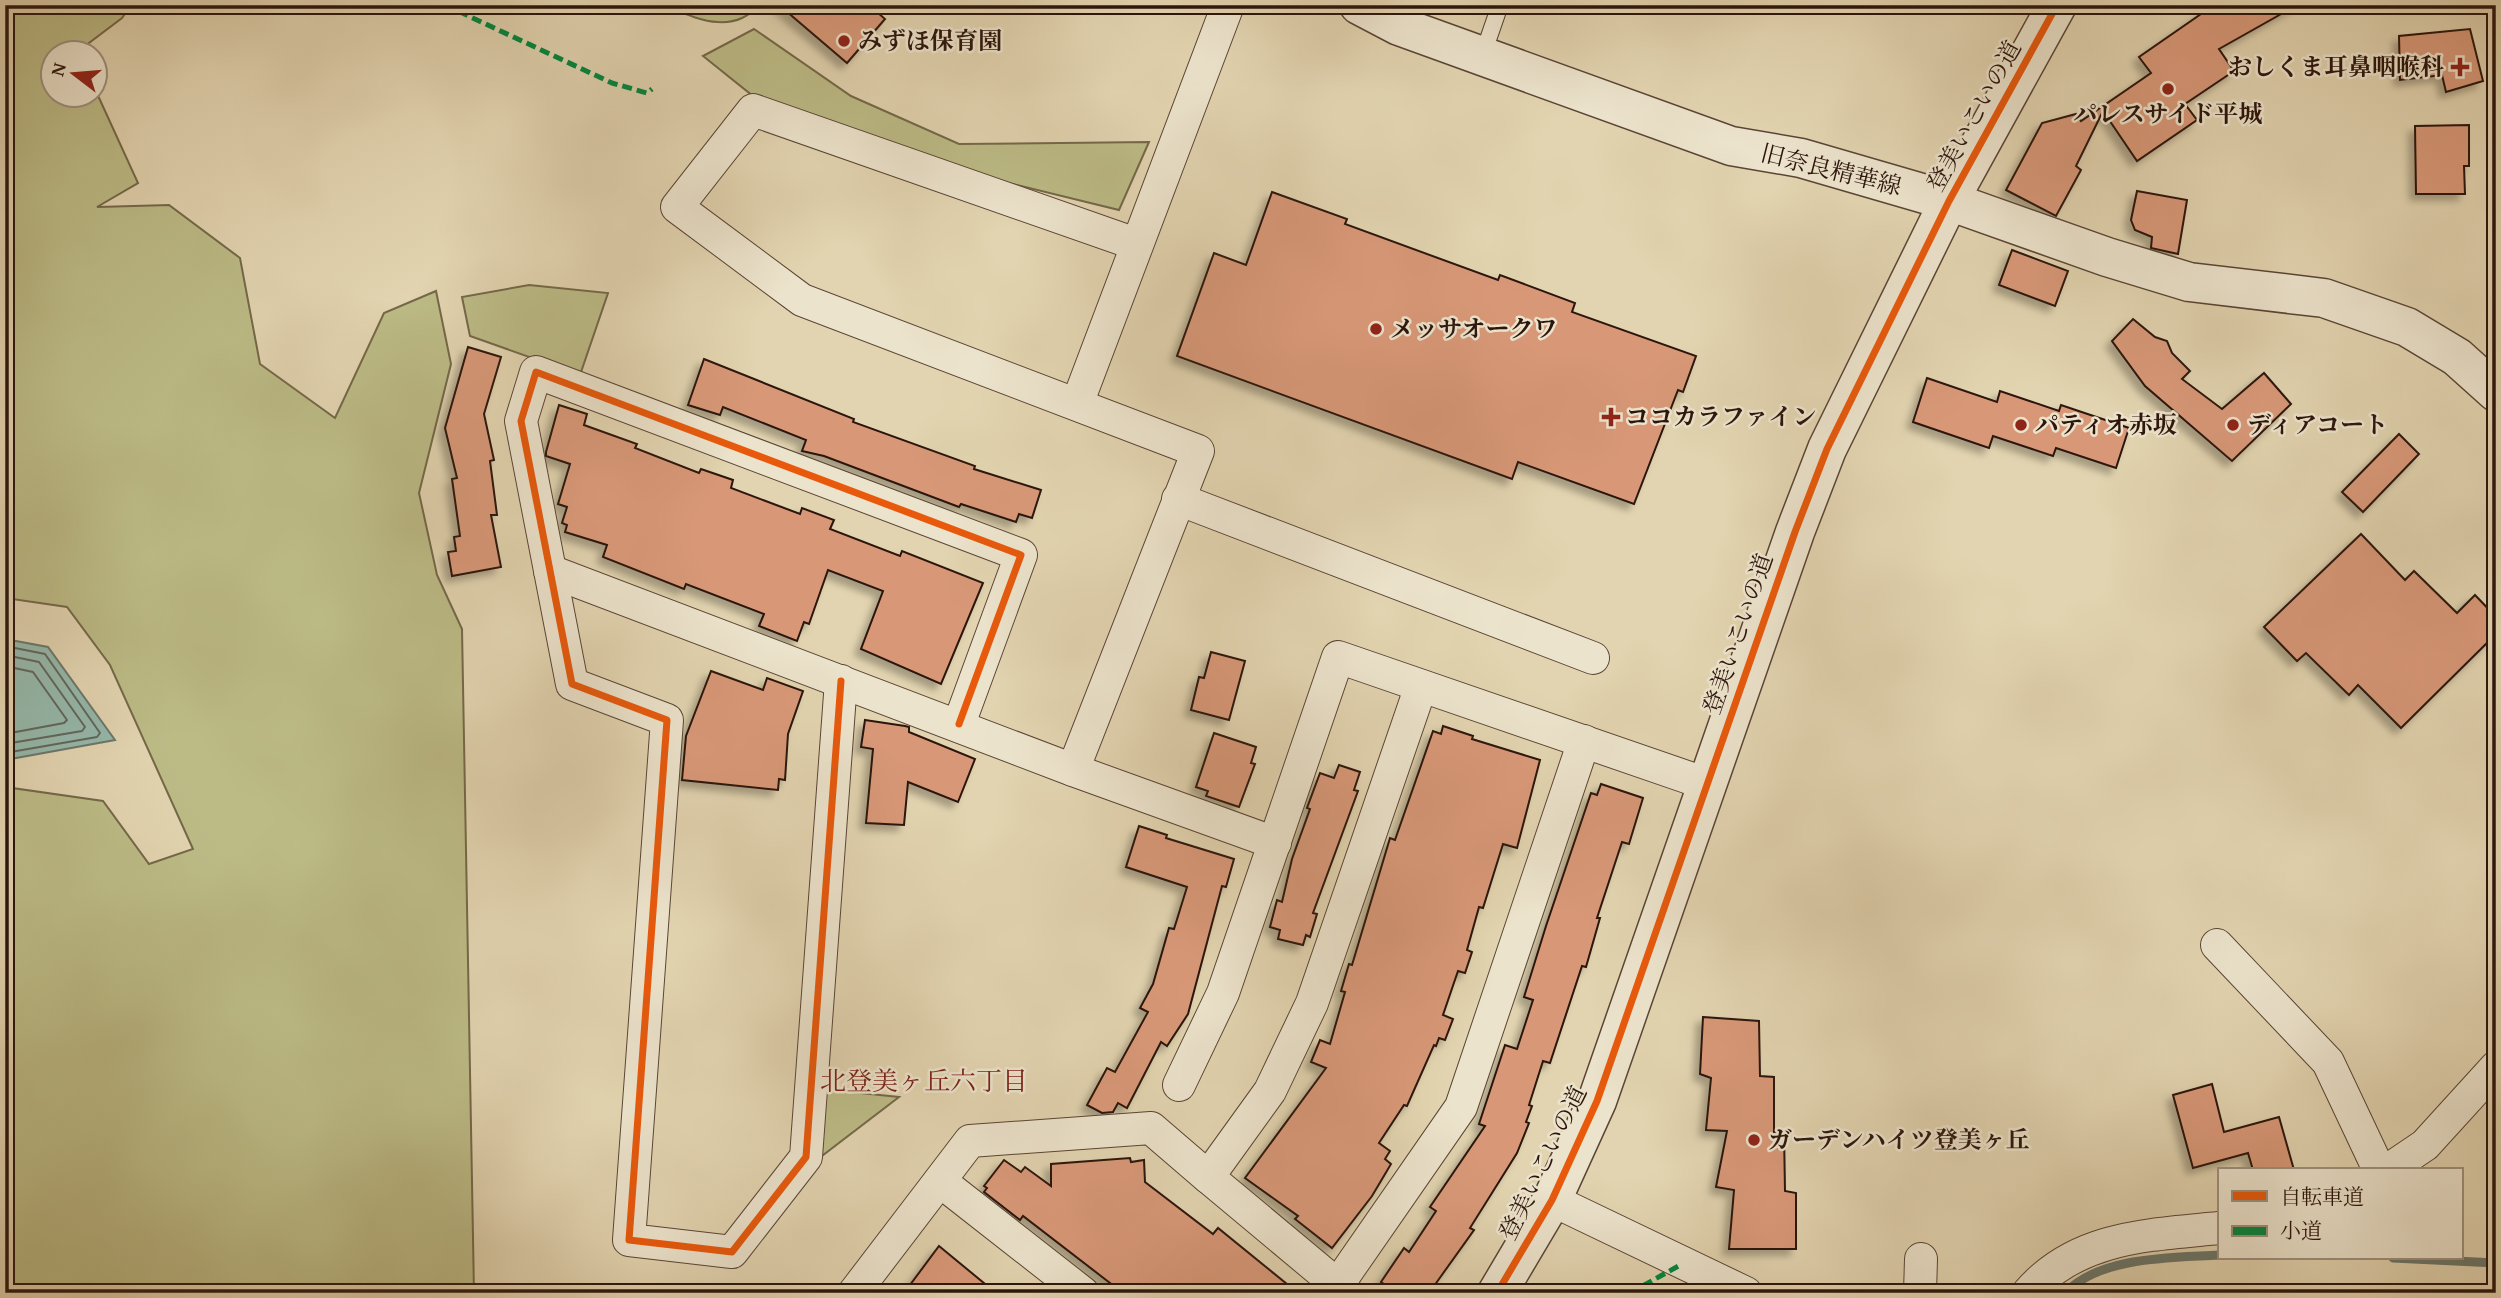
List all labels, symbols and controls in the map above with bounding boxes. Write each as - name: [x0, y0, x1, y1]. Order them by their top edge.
- place label: みずほ保育園: [858, 23, 1002, 58]
- marker: みずほ保育園: [836, 33, 852, 49]
- street label: 登美いこいの道: [1918, 34, 2030, 198]
- north arrow: [38, 38, 108, 108]
- place label: おしくま耳鼻咽喉科: [2228, 49, 2444, 84]
- marker: おしくま耳鼻咽喉科: [2450, 57, 2470, 77]
- text: N: [42, 59, 73, 79]
- marker: パレスサイド平城: [2160, 81, 2176, 97]
- place label: パレスサイド平城: [2073, 96, 2263, 131]
- street label: 旧奈良精華線: [1757, 135, 1905, 204]
- place label: メッサオークワ: [1390, 311, 1558, 346]
- marker: メッサオークワ: [1368, 321, 1384, 337]
- place label: ココカラファイン: [1625, 399, 1817, 434]
- place label: パティオ赤坂: [2035, 407, 2177, 442]
- place label: ディアコート: [2247, 407, 2388, 442]
- marker: ココカラファイン: [1603, 409, 1619, 425]
- marker: パティオ赤坂: [2013, 417, 2029, 433]
- marker: ディアコート: [2225, 417, 2241, 433]
- street label: 登美いこいの道: [1694, 549, 1781, 719]
- district label: 北登美ヶ丘六丁目: [820, 1061, 1028, 1100]
- street label: 登美いこいの道: [1490, 1080, 1595, 1246]
- place label: ガーデンハイツ登美ヶ丘: [1768, 1122, 2030, 1157]
- marker: ガーデンハイツ登美ヶ丘: [1746, 1132, 1762, 1148]
- legend: [2218, 1168, 2462, 1260]
- text: 自転車道: [2280, 1181, 2364, 1212]
- text: 小道: [2280, 1215, 2322, 1246]

